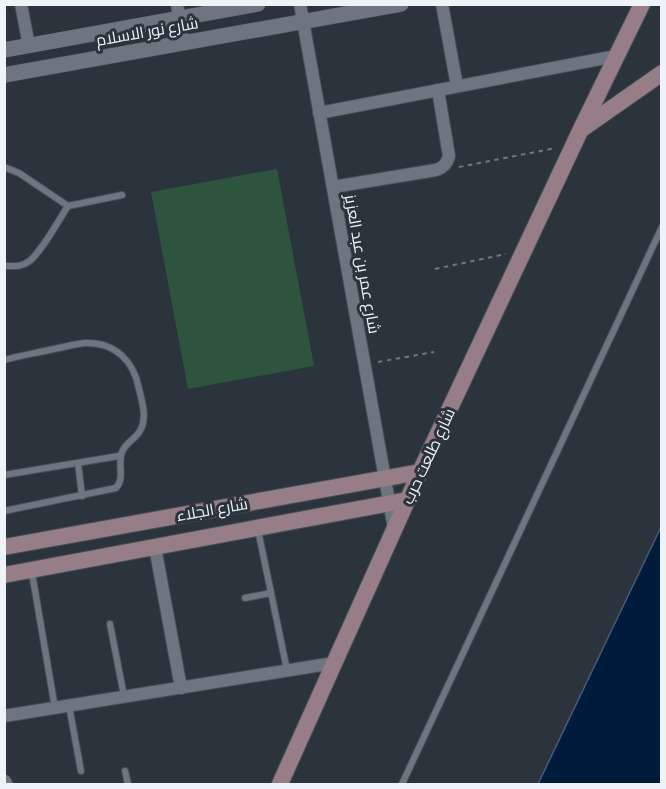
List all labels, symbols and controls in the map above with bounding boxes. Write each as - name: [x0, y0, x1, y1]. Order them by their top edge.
- street label: شارع نور الاسلام: [94, 12, 200, 52]
- street label: شارع عمر بن عبد العزيز: [339, 192, 385, 336]
- street label: شارع طلعت حرب: [397, 405, 461, 508]
- street label: شارع الجلاء: [175, 493, 250, 527]

